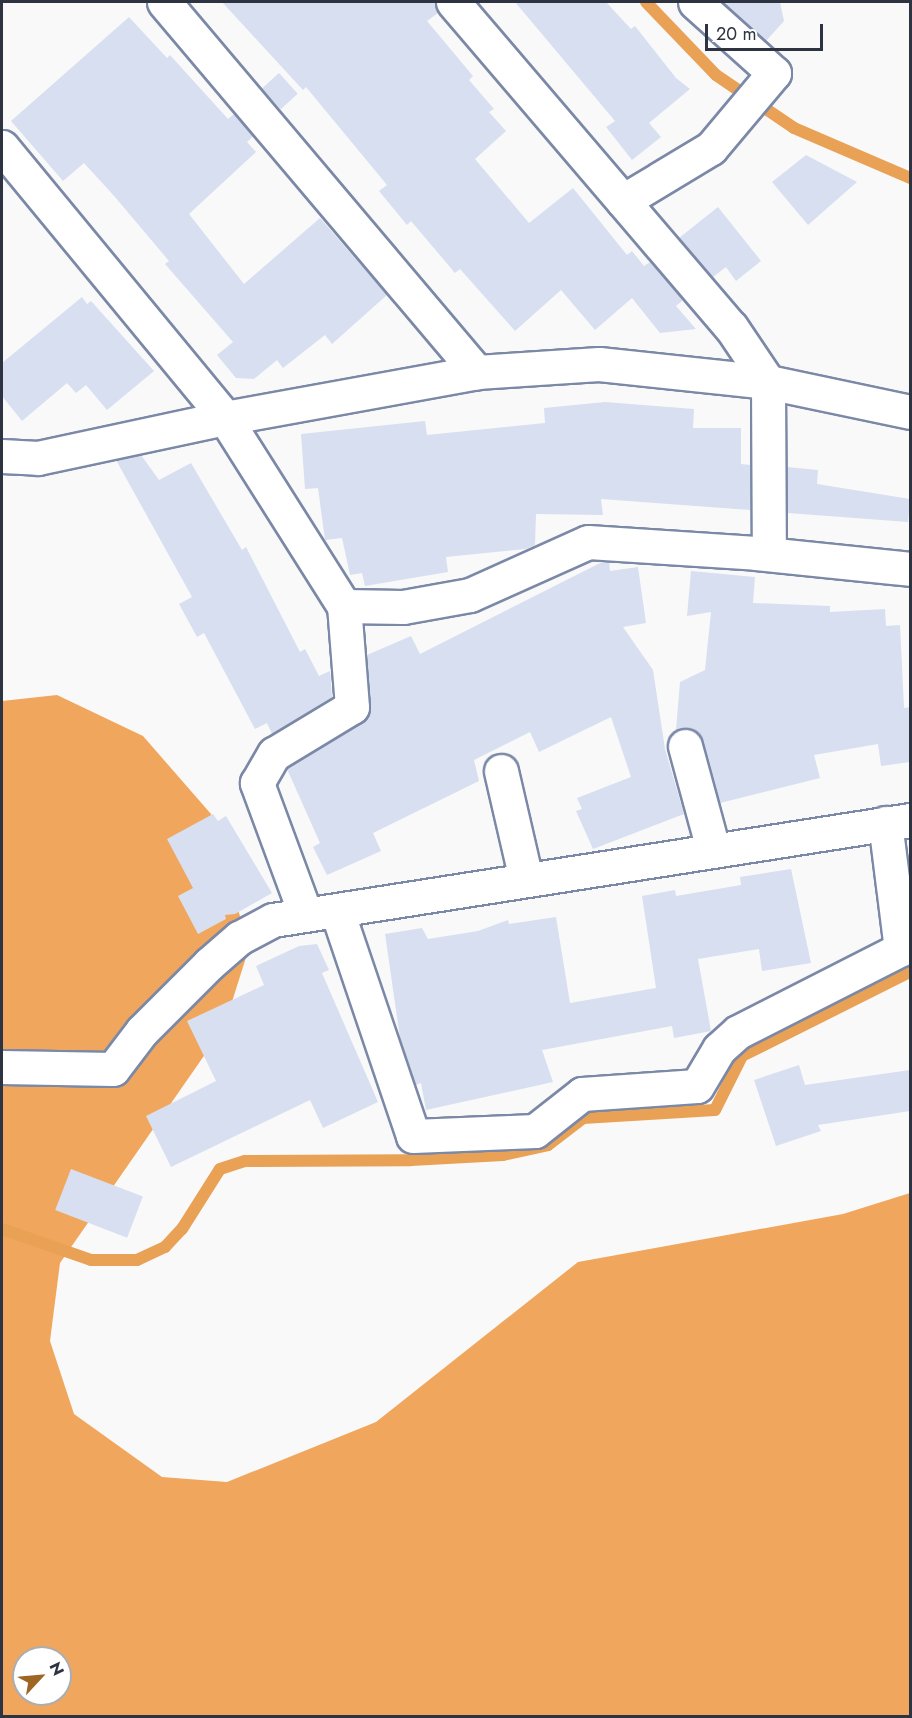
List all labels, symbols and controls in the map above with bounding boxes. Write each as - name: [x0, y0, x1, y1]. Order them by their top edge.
- scale bar: [708, 12, 826, 50]
- text: 20 m: [716, 21, 756, 47]
- north arrow: [12, 1646, 72, 1706]
- text: N: [44, 1658, 70, 1680]

